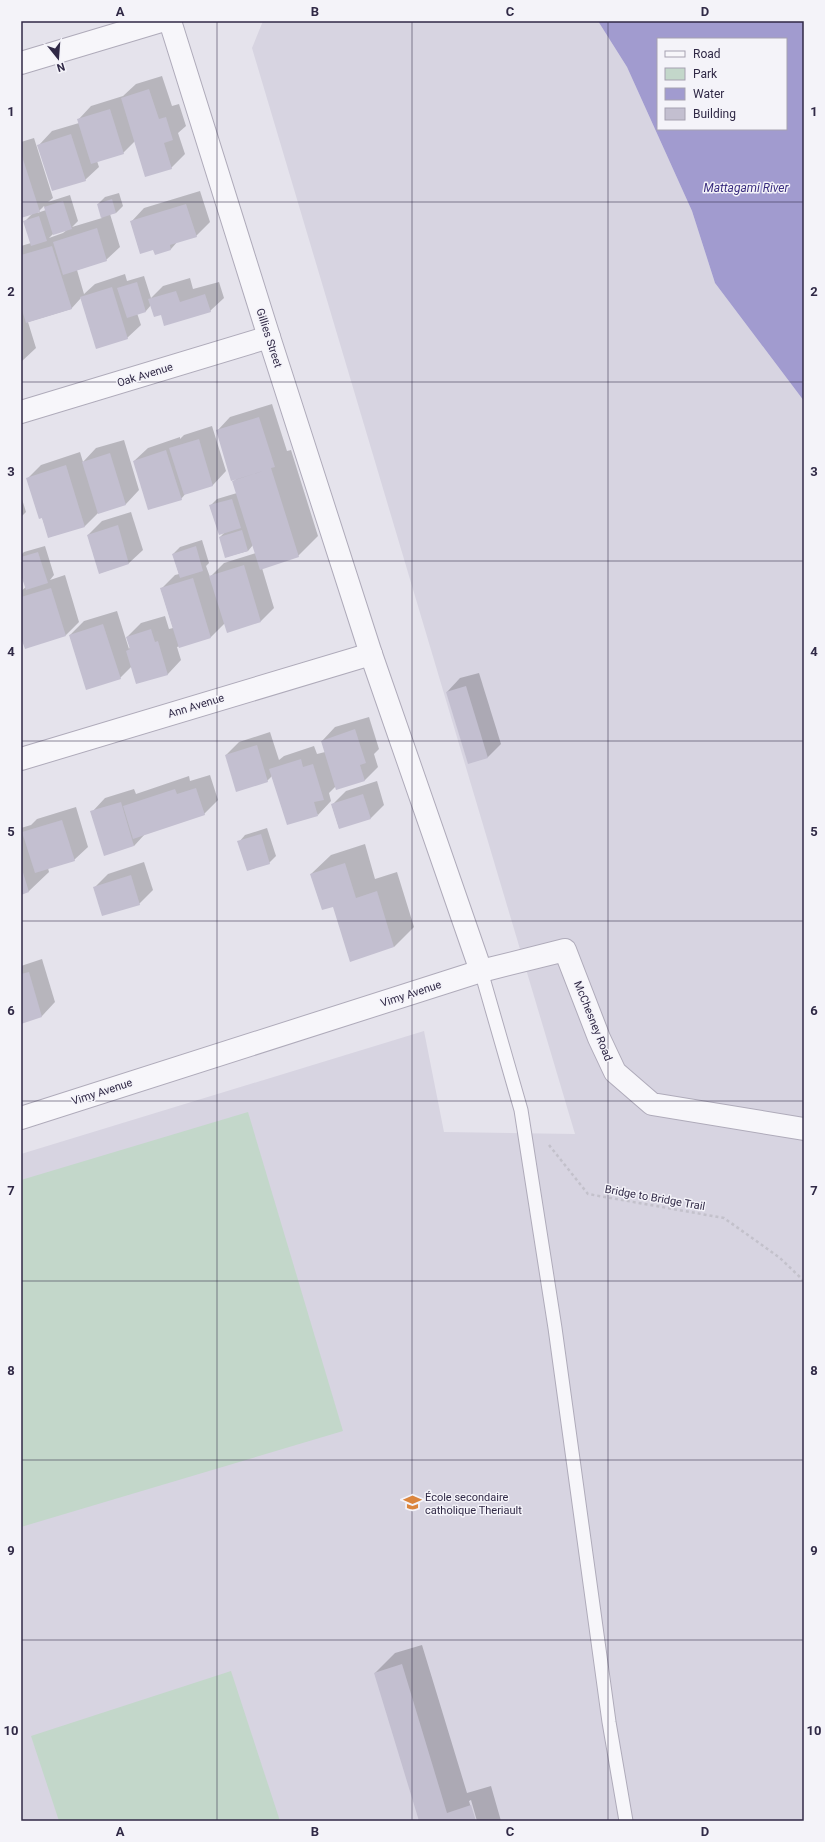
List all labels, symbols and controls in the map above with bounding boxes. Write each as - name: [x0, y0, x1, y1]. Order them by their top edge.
- text: A: [116, 4, 125, 19]
- text: B: [311, 4, 319, 19]
- text: C: [506, 4, 515, 19]
- text: D: [701, 4, 709, 19]
- north arrow: [38, 38, 78, 78]
- legend: [657, 38, 787, 130]
- text: Road: [693, 47, 721, 61]
- text: N: [55, 60, 66, 75]
- text: Park: [693, 67, 718, 81]
- text: Water: [693, 87, 724, 101]
- text: 1: [7, 104, 15, 119]
- text: 1: [810, 104, 818, 119]
- text: Building: [693, 107, 736, 121]
- water label: Mattagami River: [704, 181, 790, 195]
- text: 2: [7, 284, 15, 299]
- text: 2: [810, 284, 818, 299]
- street label: Gillies Street: [253, 307, 285, 370]
- street label: Oak Avenue: [115, 360, 175, 390]
- text: 3: [7, 464, 15, 479]
- text: 3: [810, 464, 818, 479]
- text: 4: [7, 644, 15, 659]
- text: 4: [810, 644, 818, 659]
- street label: Ann Avenue: [166, 691, 226, 721]
- text: 5: [7, 824, 15, 839]
- text: 5: [810, 824, 818, 839]
- street label: Vimy Avenue: [379, 978, 443, 1010]
- street label: McChesney Road: [571, 979, 615, 1063]
- text: 6: [7, 1003, 15, 1018]
- text: 6: [810, 1003, 818, 1018]
- street label: Vimy Avenue: [70, 1076, 134, 1108]
- text: 7: [7, 1183, 15, 1198]
- street label: Bridge to Bridge Trail: [604, 1183, 706, 1213]
- text: 7: [810, 1183, 818, 1198]
- text: 8: [7, 1363, 15, 1378]
- text: 8: [810, 1363, 818, 1378]
- place label: École secondaire catholique Theriault: [425, 1491, 522, 1517]
- school or university icon: École secondaire catholique Theriault: [402, 1493, 422, 1513]
- text: 9: [7, 1543, 15, 1558]
- text: 9: [810, 1543, 818, 1558]
- text: 10: [4, 1723, 18, 1738]
- text: 10: [807, 1723, 821, 1738]
- text: A: [116, 1824, 125, 1839]
- text: B: [311, 1824, 319, 1839]
- text: C: [506, 1824, 515, 1839]
- text: D: [701, 1824, 709, 1839]

